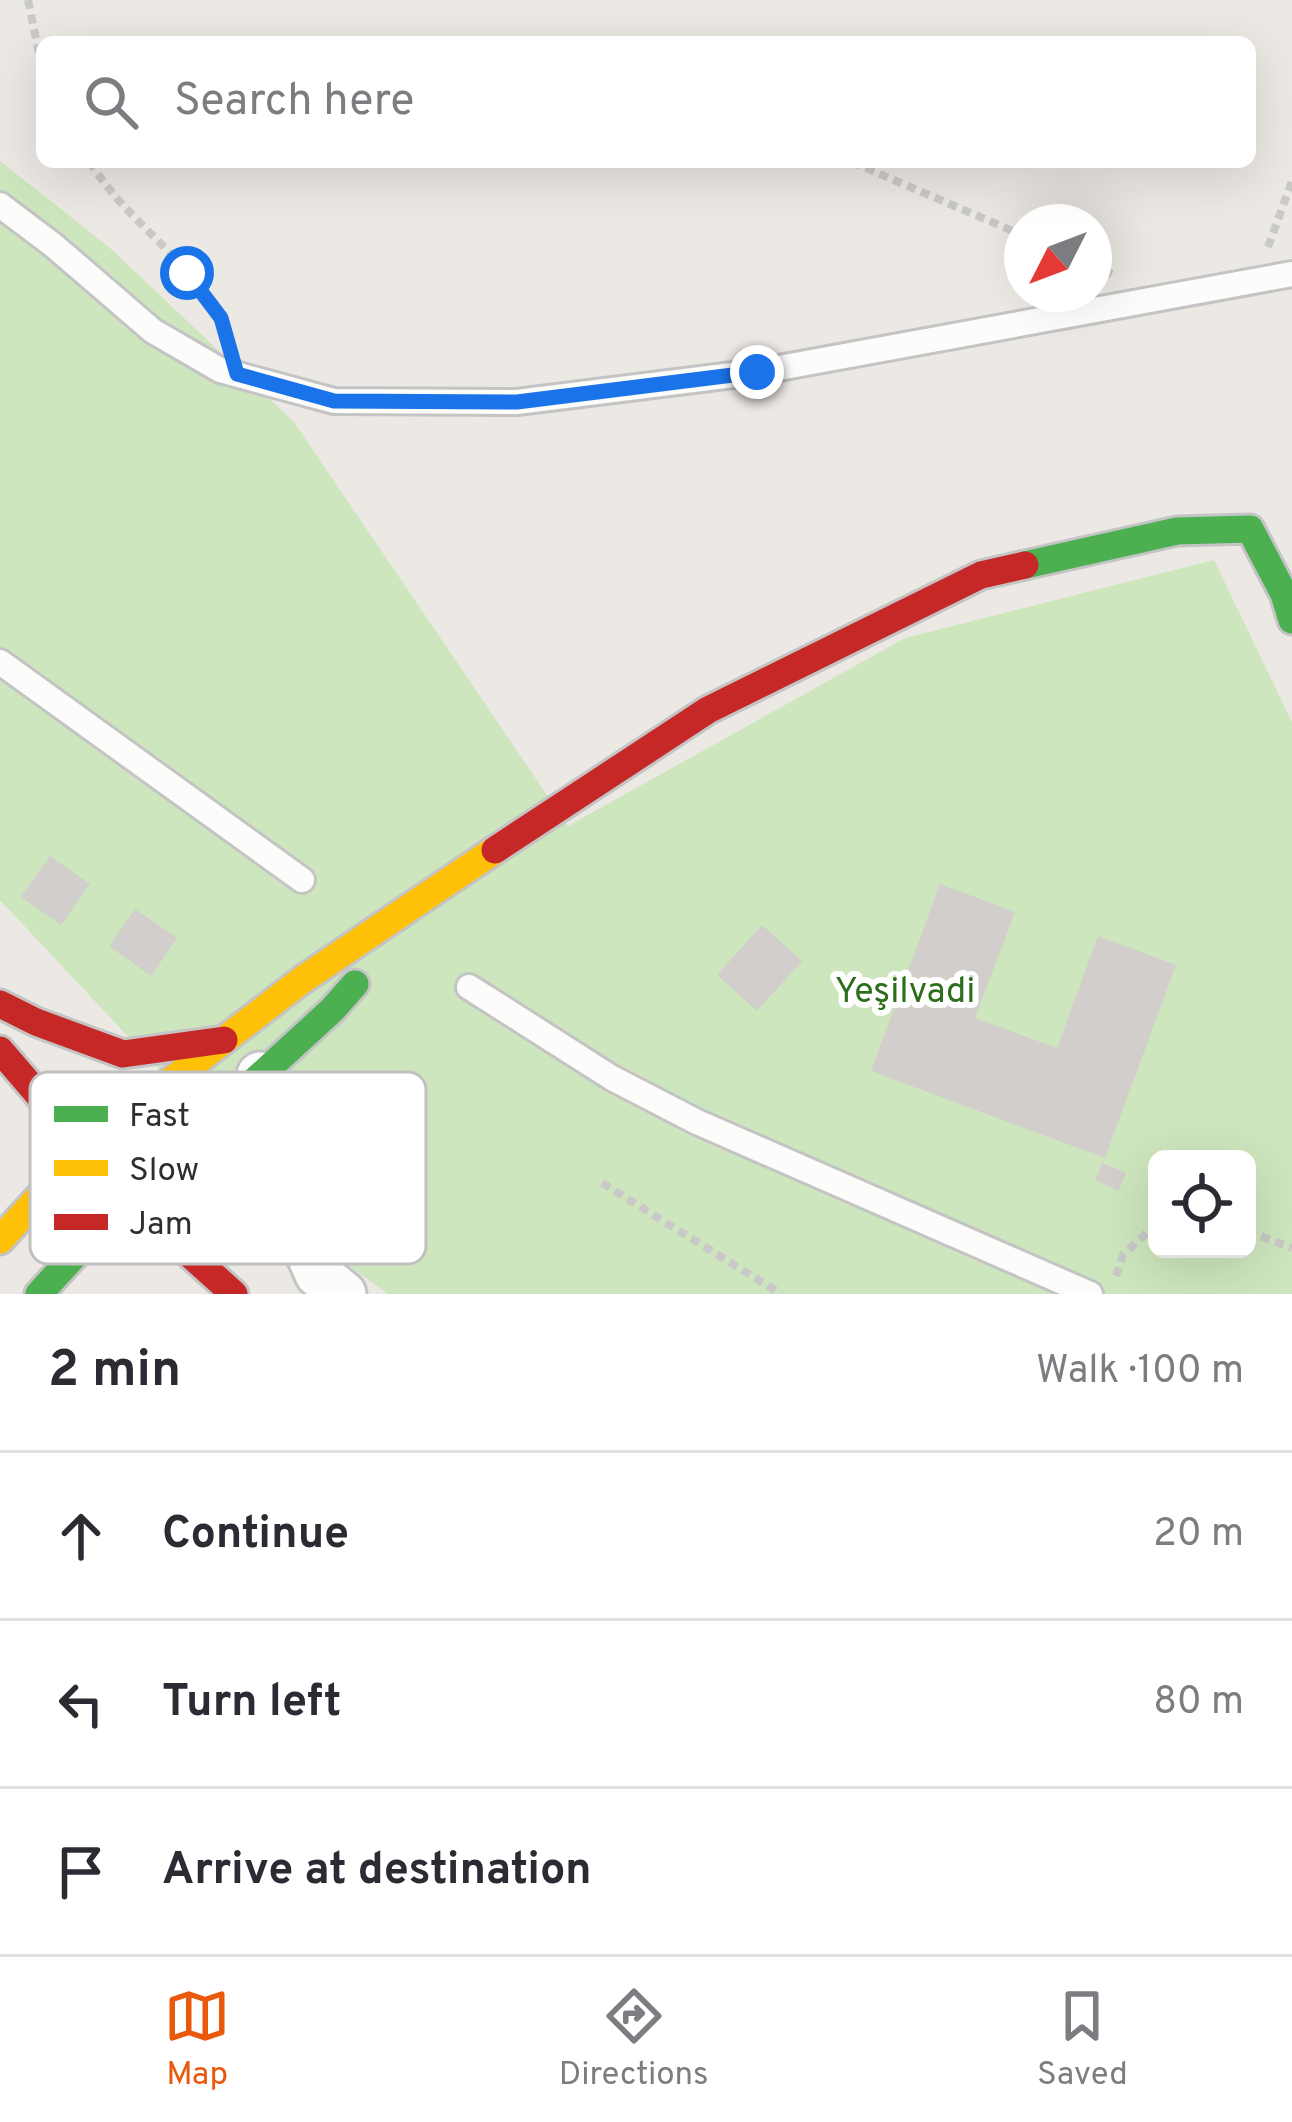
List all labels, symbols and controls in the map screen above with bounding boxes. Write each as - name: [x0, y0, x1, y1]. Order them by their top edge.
- search box: [36, 36, 1256, 168]
- icon: search: [78, 69, 144, 135]
- text: Search here: [174, 74, 414, 131]
- north arrow: [1004, 204, 1112, 312]
- route start: [160, 246, 214, 300]
- route end: [730, 345, 784, 399]
- park label: Yeşilvadi: [835, 970, 975, 1016]
- legend: [30, 1072, 426, 1264]
- text: Fast: [129, 1097, 190, 1139]
- map controls: [1148, 1150, 1256, 1258]
- button: locate: [1148, 1150, 1256, 1258]
- text: Slow: [129, 1151, 199, 1193]
- text: Jam: [129, 1205, 193, 1247]
- text: 2 min: [48, 1340, 181, 1405]
- text: Walk · 100 m: [1036, 1348, 1244, 1397]
- icon: ahead: [48, 1503, 114, 1569]
- text: Continue: [162, 1507, 349, 1564]
- text: 20 m: [1153, 1511, 1244, 1560]
- icon: left: [48, 1671, 114, 1737]
- text: Turn left: [162, 1675, 341, 1732]
- text: 80 m: [1153, 1679, 1244, 1728]
- icon: arrive: [48, 1839, 114, 1905]
- text: Arrive at destination: [162, 1843, 592, 1900]
- tab: Map: [164, 1983, 230, 2097]
- tab: Directions: [559, 1983, 709, 2097]
- tab: Saved: [1037, 1983, 1128, 2097]

